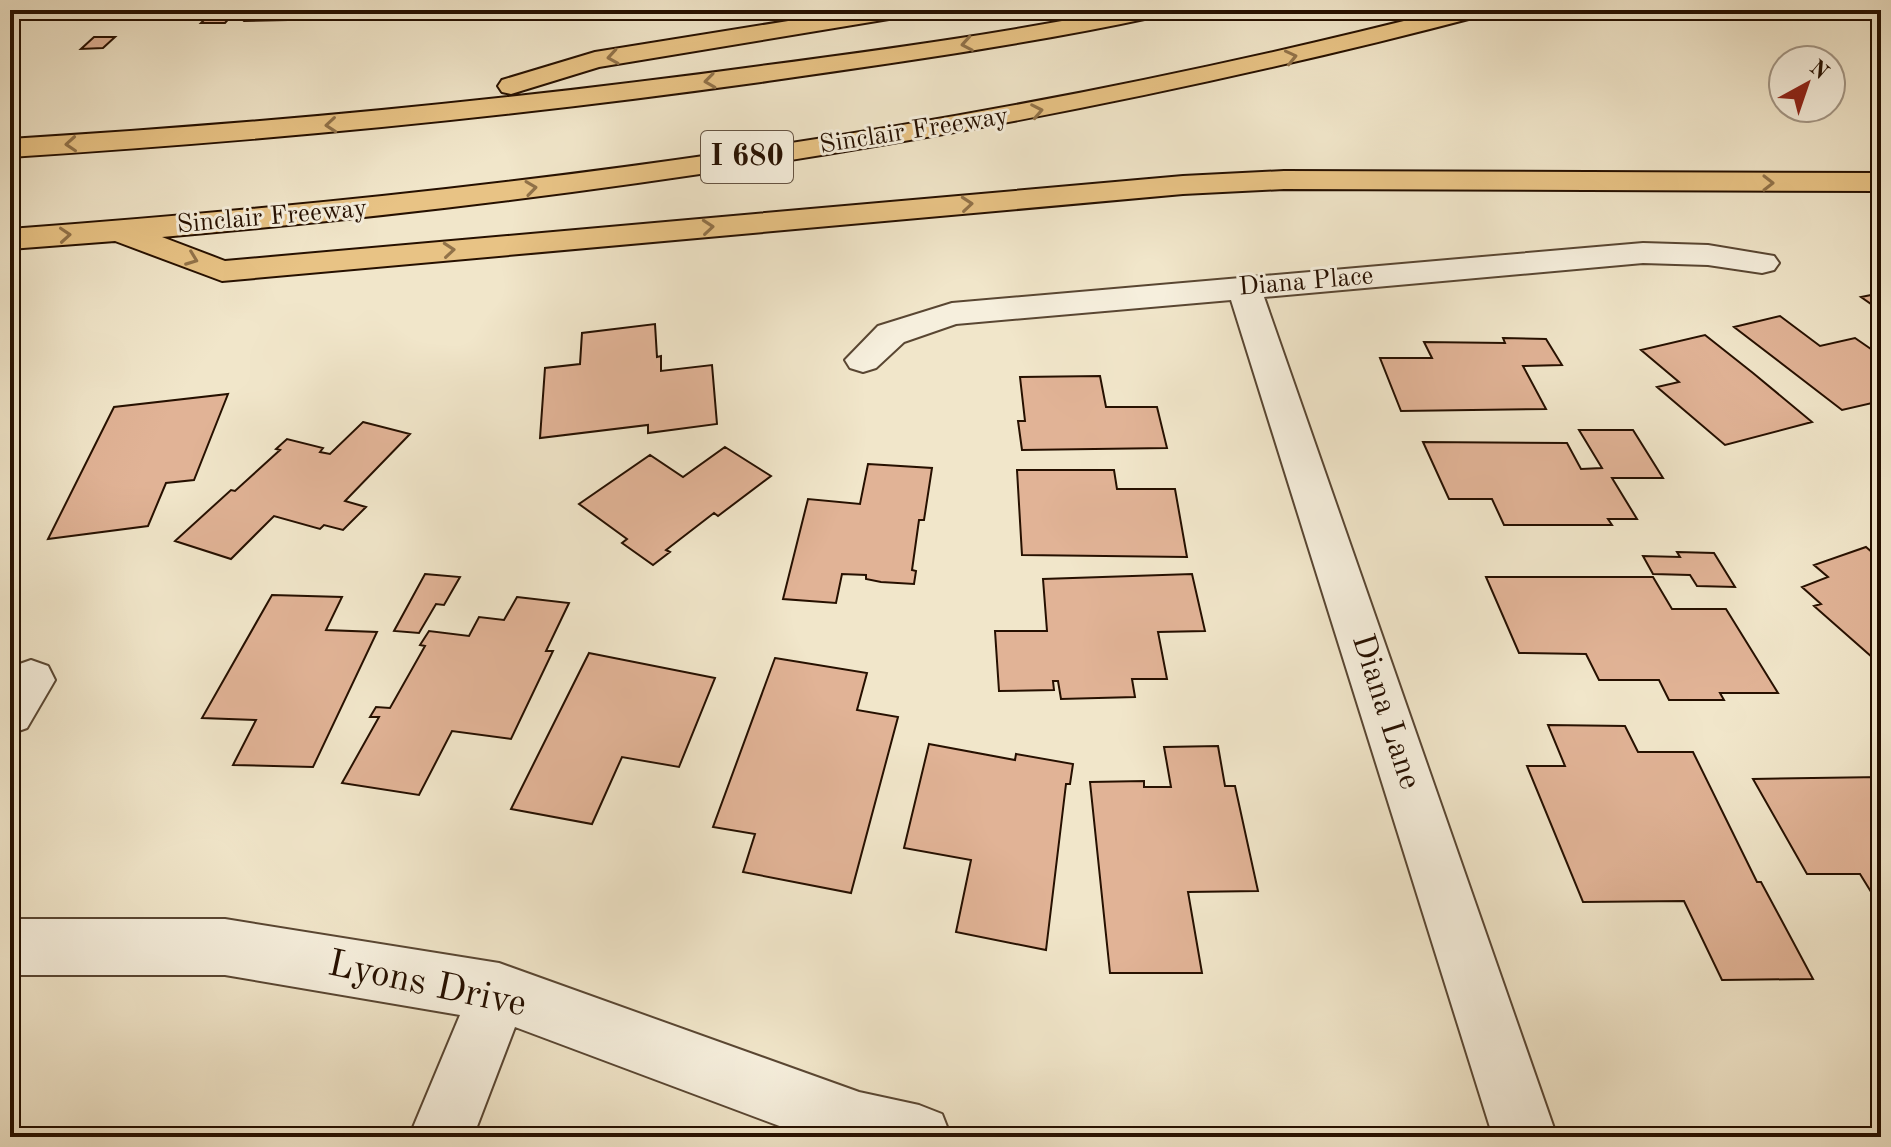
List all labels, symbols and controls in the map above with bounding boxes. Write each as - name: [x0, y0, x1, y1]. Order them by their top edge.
- one-way arrow: [960, 34, 974, 51]
- north arrow: [1767, 44, 1847, 124]
- one-way arrow: [606, 48, 620, 65]
- one-way arrow: [1284, 49, 1298, 66]
- text: N: [1805, 56, 1832, 84]
- one-way arrow: [703, 72, 717, 89]
- street label: Sinclair Freeway: [818, 103, 1011, 159]
- one-way arrow: [1030, 103, 1044, 120]
- one-way arrow: [324, 116, 337, 133]
- road number: I 680: [701, 131, 793, 183]
- one-way arrow: [64, 135, 77, 152]
- one-way arrow: [1762, 174, 1775, 192]
- one-way arrow: [524, 180, 538, 197]
- street label: Sinclair Freeway: [176, 196, 369, 238]
- one-way arrow: [961, 196, 974, 213]
- one-way arrow: [702, 219, 715, 236]
- one-way arrow: [59, 227, 72, 244]
- one-way arrow: [443, 242, 456, 259]
- one-way arrow: [184, 249, 198, 266]
- street label: Diana Place: [1238, 263, 1374, 301]
- street label: Diana Lane: [1345, 631, 1425, 793]
- street label: Lyons Drive: [324, 945, 530, 1025]

